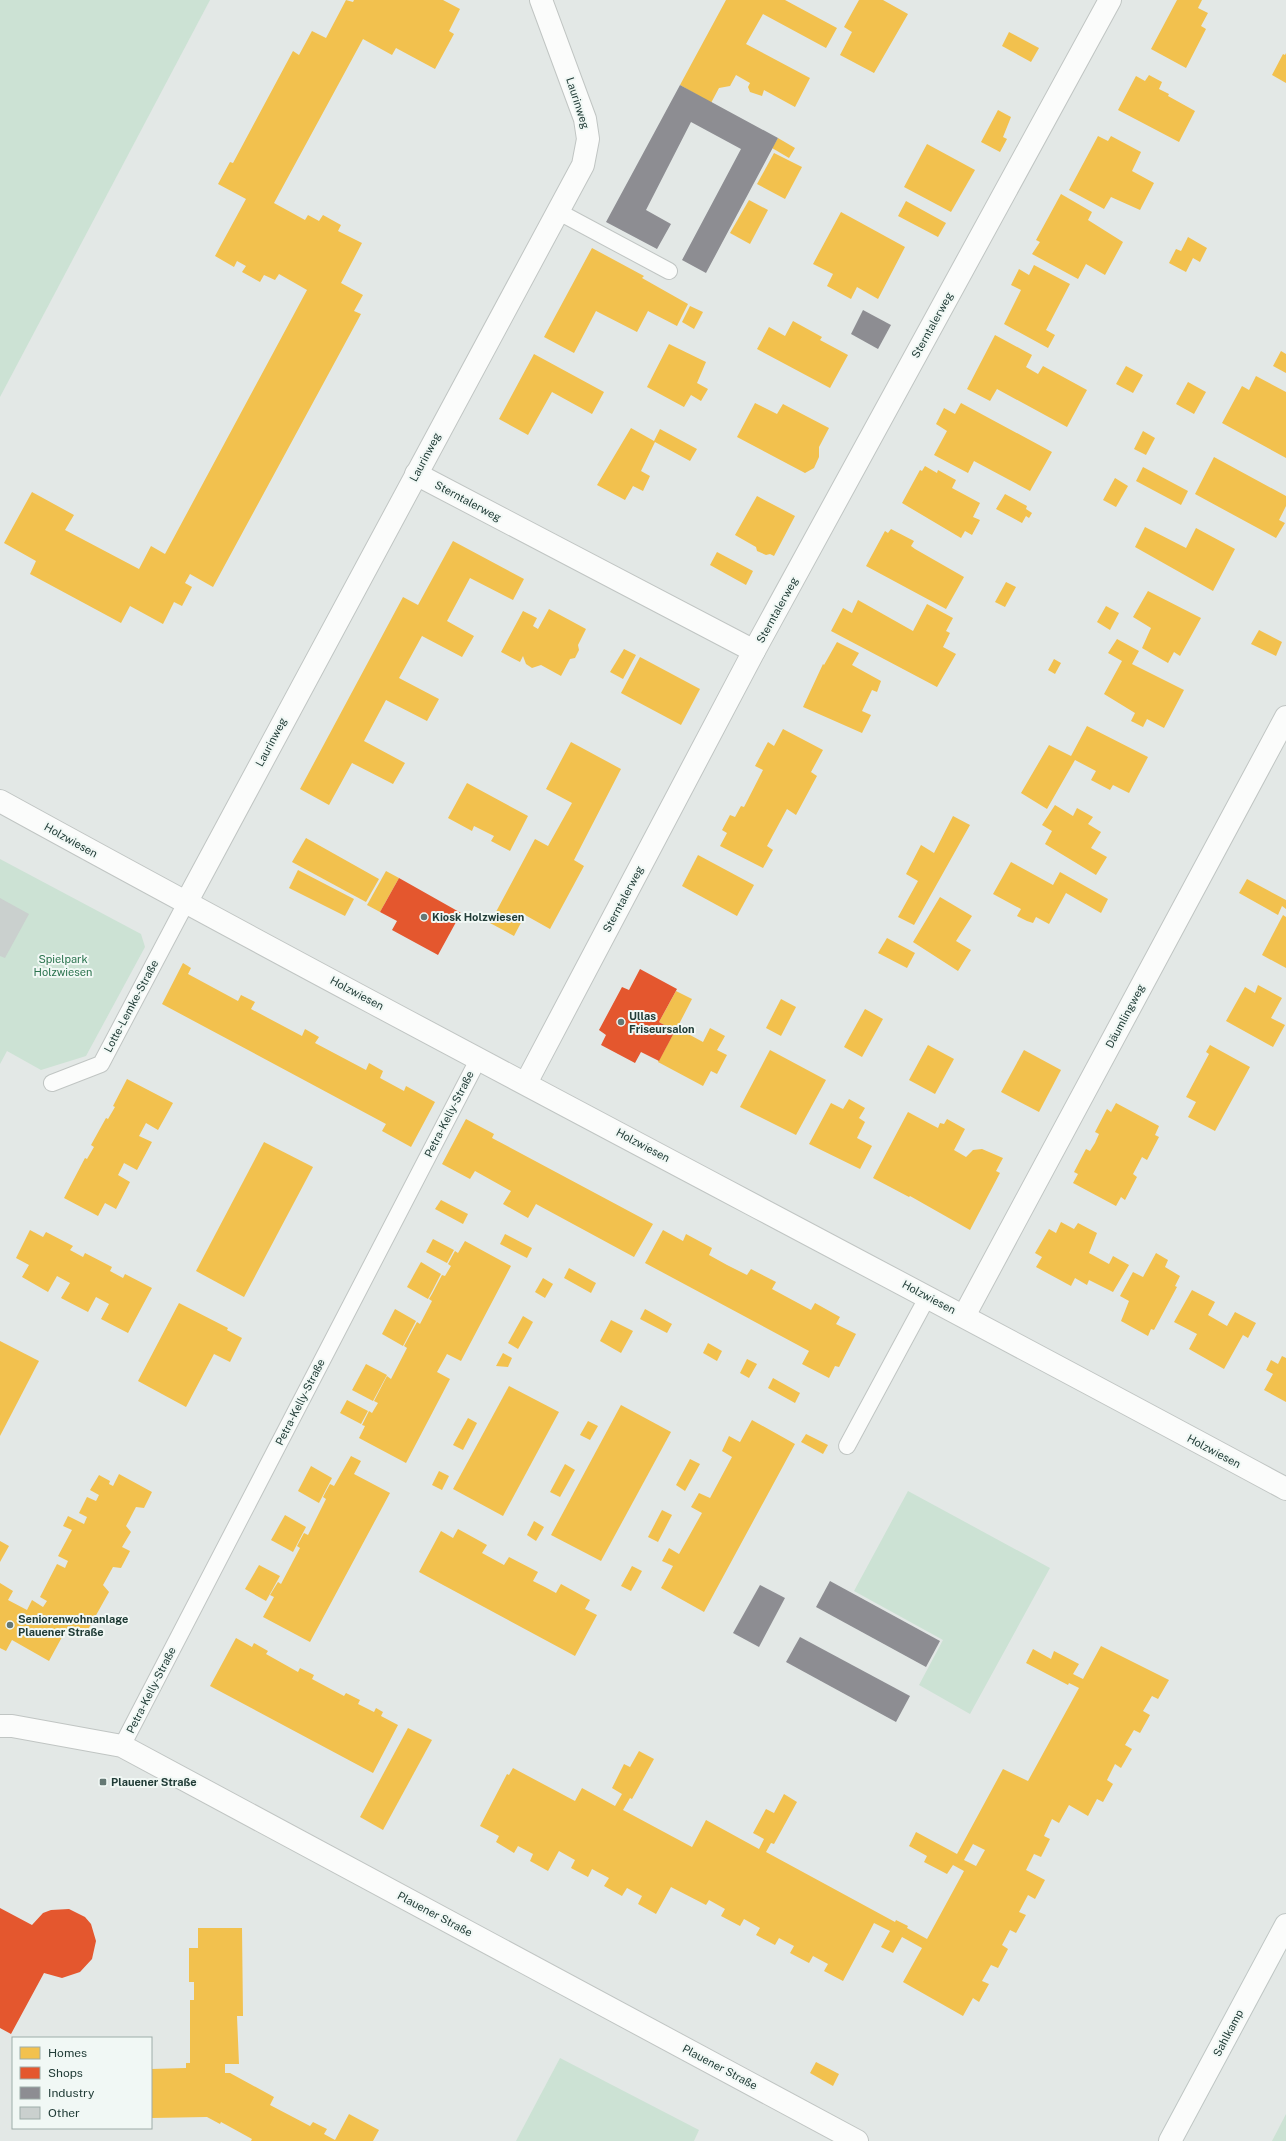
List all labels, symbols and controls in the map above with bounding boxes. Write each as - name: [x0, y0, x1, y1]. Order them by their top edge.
- street label: Laurinweg: [564, 76, 592, 130]
- street label: Sterntalerweg: [909, 290, 955, 360]
- street label: Laurinweg: [407, 430, 443, 483]
- street label: Sterntalerweg: [433, 478, 503, 524]
- street label: Sterntalerweg: [754, 575, 800, 645]
- street label: Laurinweg: [253, 715, 289, 768]
- street label: Holzwiesen: [42, 820, 100, 860]
- street label: Sterntalerweg: [600, 864, 646, 934]
- place label: Kiosk Holzwiesen: [432, 911, 524, 923]
- marker: Kiosk Holzwiesen: [419, 912, 429, 922]
- park label: Spielpark Holzwiesen: [34, 953, 92, 978]
- street label: Lotte-Lemke-Straße: [102, 958, 160, 1054]
- street label: Holzwiesen: [328, 974, 386, 1012]
- street label: Däumlingweg: [1103, 982, 1147, 1050]
- place label: Ullas Friseursalon: [629, 1010, 695, 1035]
- marker: Ullas Friseursalon: [616, 1017, 626, 1027]
- street label: Petra-Kelly-Straße: [422, 1069, 476, 1159]
- street label: Holzwiesen: [614, 1126, 672, 1164]
- street label: Holzwiesen: [900, 1278, 958, 1316]
- street label: Petra-Kelly-Straße: [273, 1357, 327, 1447]
- street label: Holzwiesen: [1185, 1432, 1243, 1470]
- place label: Seniorenwohnanlage Plauener Straße: [18, 1613, 128, 1638]
- marker: Seniorenwohnanlage Plauener Straße: [5, 1620, 15, 1630]
- street label: Petra-Kelly-Straße: [124, 1645, 178, 1735]
- place label: Plauener Straße: [111, 1776, 197, 1788]
- marker: Plauener Straße: [98, 1777, 108, 1787]
- street label: Plauener Straße: [396, 1889, 474, 1939]
- street label: Sahlkamp: [1211, 2007, 1246, 2058]
- legend: [12, 2037, 152, 2129]
- street label: Plauener Straße: [681, 2042, 759, 2092]
- text: Homes: [48, 2046, 87, 2060]
- text: Shops: [48, 2066, 83, 2080]
- text: Industry: [48, 2086, 95, 2100]
- text: Other: [48, 2106, 80, 2120]

